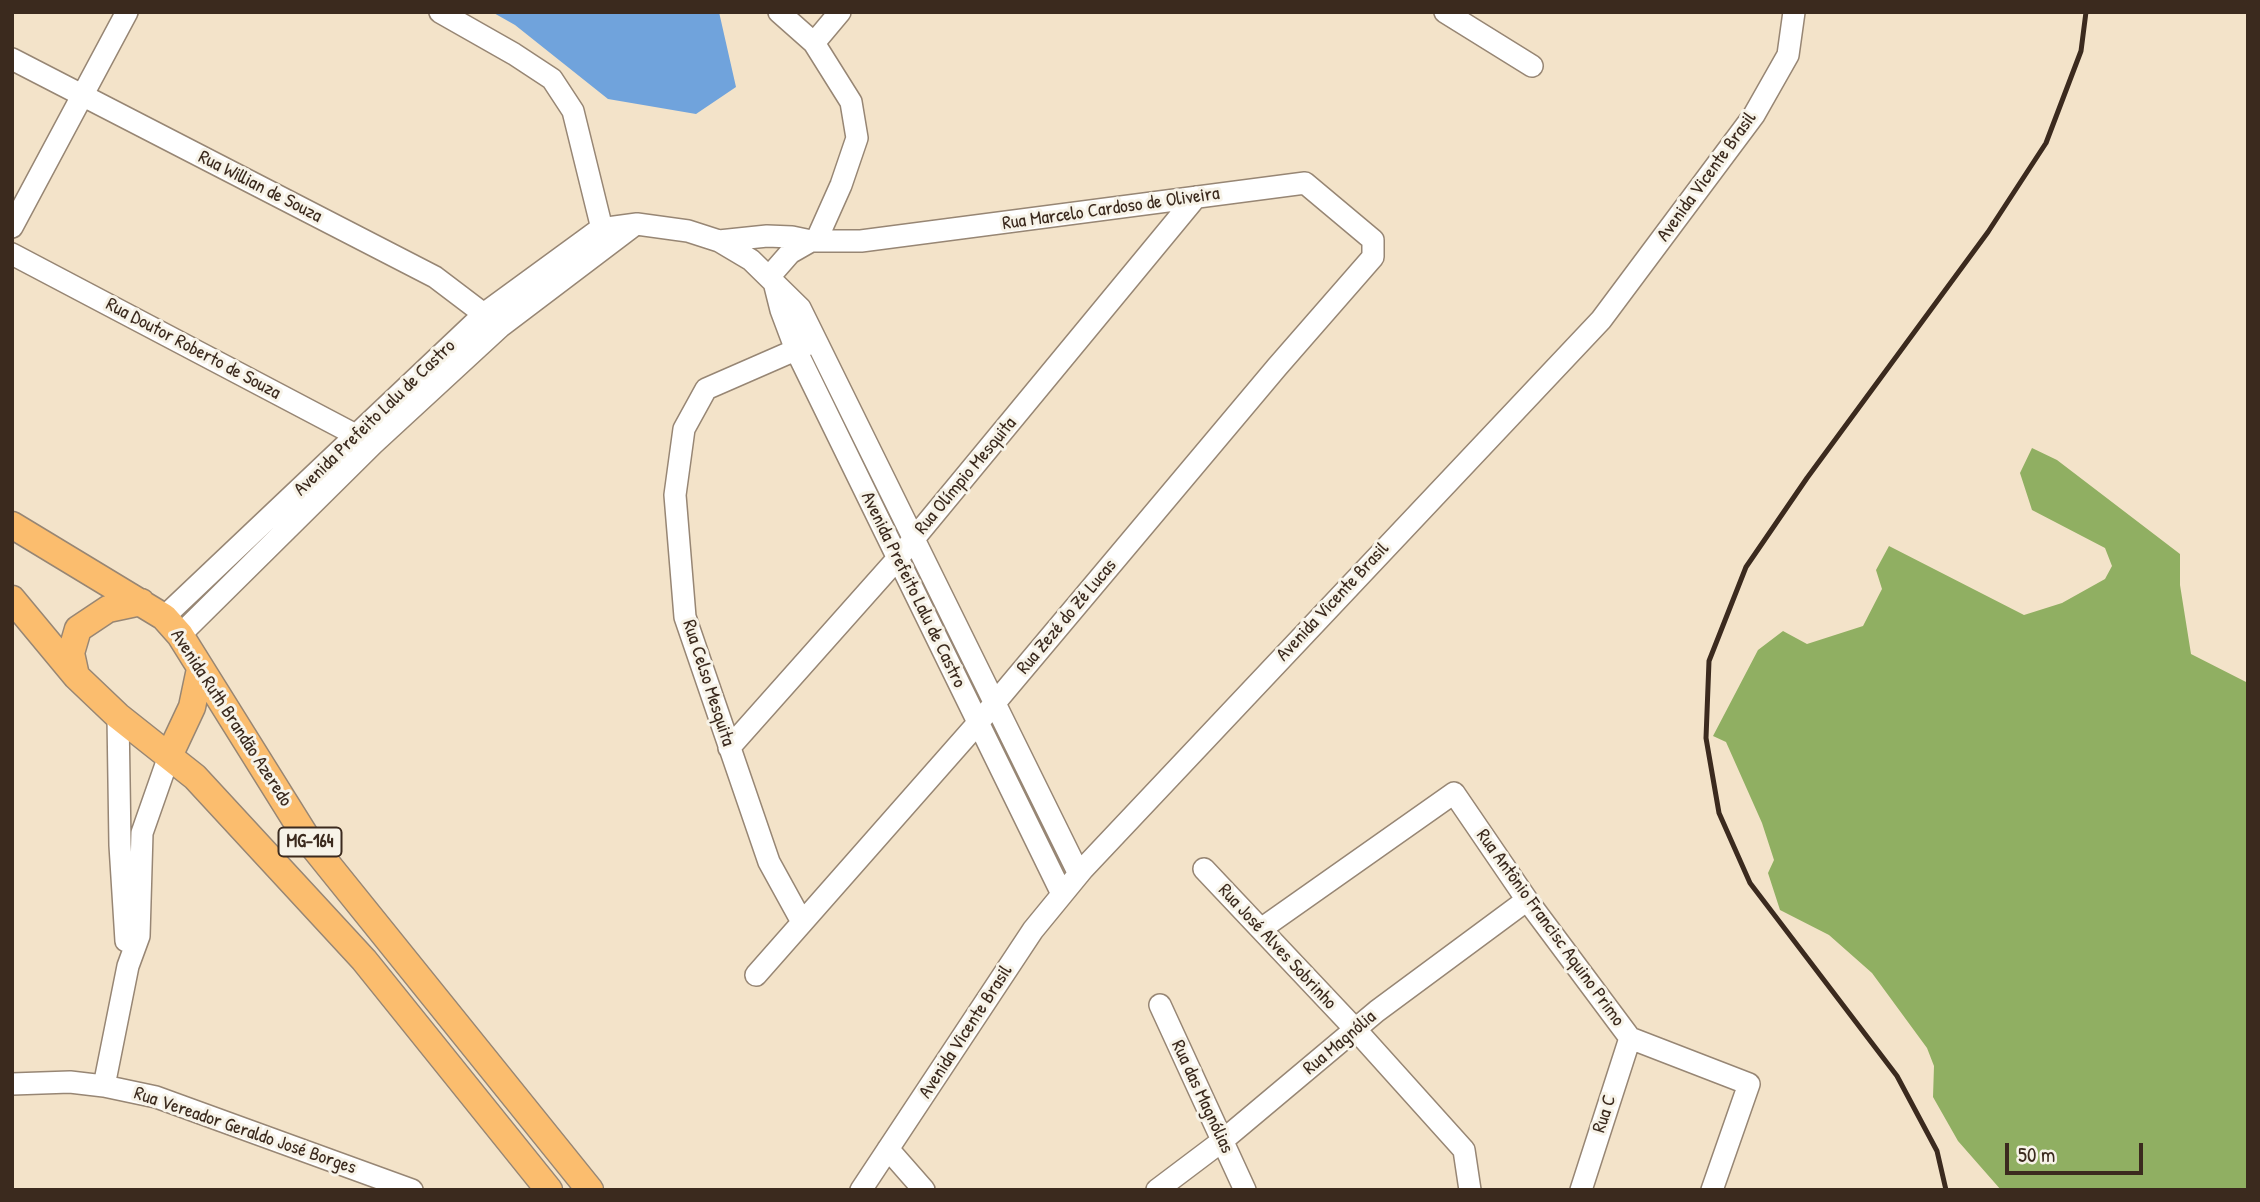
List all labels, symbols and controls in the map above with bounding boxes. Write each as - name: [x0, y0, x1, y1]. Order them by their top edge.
- street label: Avenida Vicente Brasil: [1652, 108, 1762, 246]
- street label: Rua Willian de Souza: [194, 146, 326, 228]
- street label: Rua Marcelo Cardoso de Oliveira: [1001, 182, 1221, 236]
- street label: Rua Doutor Roberto de Souza: [102, 293, 284, 405]
- street label: Avenida Prefeito Lalu de Castro: [290, 335, 460, 501]
- street label: Rua Olímpio Mesquita: [910, 413, 1022, 539]
- street label: Avenida Prefeito Lalu de Castro: [856, 488, 970, 692]
- street label: Avenida Vicente Brasil: [1272, 538, 1394, 666]
- street label: Rua Zezé do Zé Lucas: [1012, 555, 1122, 679]
- street label: Rua Celso Mesquita: [677, 617, 739, 749]
- street label: Avenida Ruth Brandão Azeredo: [165, 625, 297, 811]
- street label: Rua Antônio Francisc Aquino Primo: [1471, 825, 1629, 1031]
- road number: MG-164: [278, 828, 342, 856]
- street label: Rua José Alves Sobrinho: [1213, 880, 1341, 1014]
- street label: Avenida Vicente Brasil: [914, 961, 1018, 1103]
- street label: Rua Magnólia: [1299, 1006, 1381, 1080]
- street label: Rua das Magnólias: [1166, 1037, 1238, 1157]
- street label: Rua Vereador Geraldo José Borges: [131, 1082, 359, 1180]
- street label: Rua C: [1588, 1092, 1622, 1136]
- scale bar: [2008, 1128, 2146, 1172]
- text: 50 m: [2018, 1140, 2055, 1169]

